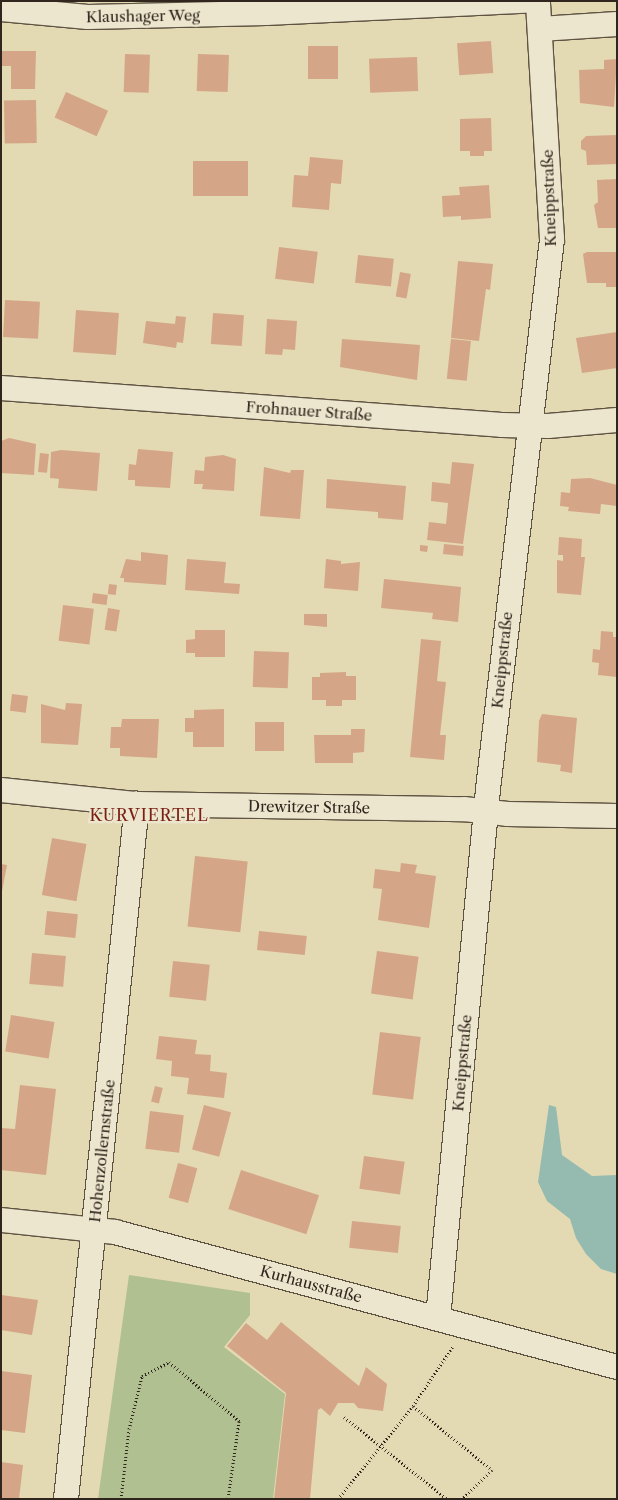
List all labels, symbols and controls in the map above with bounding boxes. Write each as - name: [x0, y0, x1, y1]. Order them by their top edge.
- street label: Klaushager Weg: [85, 6, 201, 26]
- street label: Kneippstraße: [538, 149, 560, 247]
- street label: Frohnauer Straße: [245, 398, 373, 424]
- street label: Kneippstraße: [488, 611, 516, 709]
- street label: Drewitzer Straße: [248, 797, 370, 817]
- district label: KURVIERTEL: [88, 805, 210, 825]
- street label: Kneippstraße: [449, 1014, 475, 1112]
- street label: Hohenzollernstraße: [86, 1079, 118, 1223]
- street label: Kurhausstraße: [258, 1262, 364, 1306]

